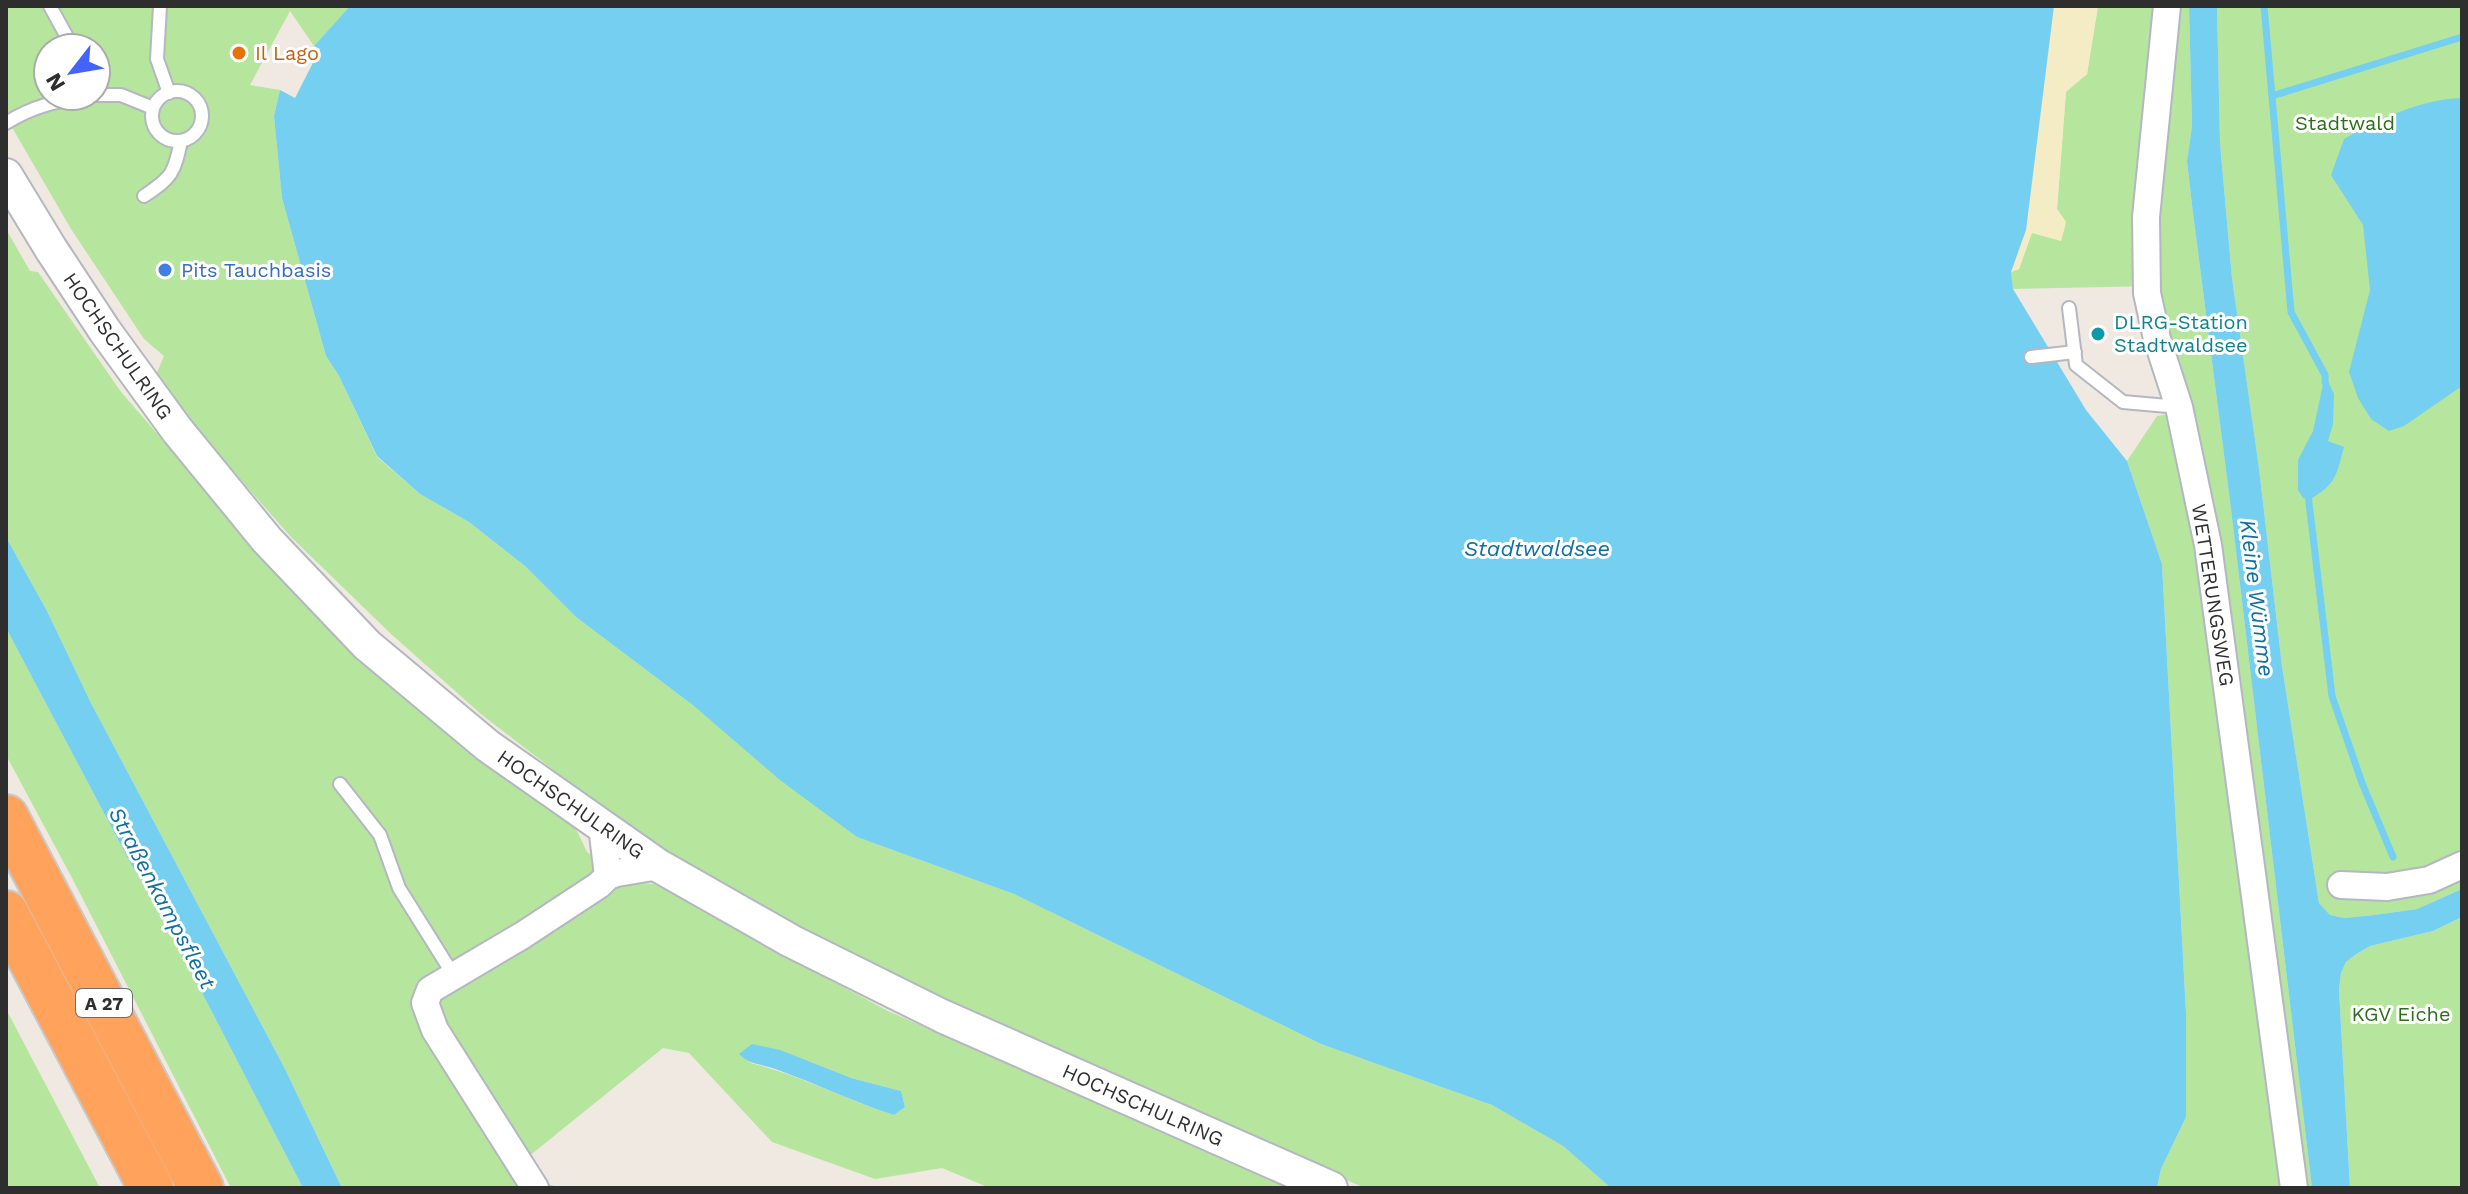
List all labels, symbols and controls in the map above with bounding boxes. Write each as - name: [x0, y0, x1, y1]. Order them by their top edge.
- north arrow: [32, 32, 112, 112]
- place label: Il Lago: [255, 41, 319, 65]
- marker: Il Lago: [230, 44, 248, 62]
- text: N: [40, 69, 70, 95]
- park label: Stadtwald: [2295, 111, 2395, 135]
- place label: Pits Tauchbasis: [181, 258, 331, 282]
- marker: Pits Tauchbasis: [156, 261, 174, 279]
- street label: HOCHSCHULRING: [58, 268, 178, 424]
- place label: DLRG-Station Stadtwaldsee: [2114, 310, 2248, 357]
- marker: DLRG-Station Stadtwaldsee: [2089, 325, 2107, 343]
- street label: WETTERUNGSWEG: [2187, 502, 2239, 688]
- water label: Kleine Wümme: [2235, 518, 2279, 678]
- water label: Stadtwaldsee: [1464, 536, 1610, 561]
- street label: HOCHSCHULRING: [493, 744, 649, 864]
- water label: Straßenkampsfleet: [104, 803, 221, 994]
- road number: A 27: [76, 989, 132, 1017]
- park label: KGV Eiche: [2351, 1002, 2451, 1026]
- street label: HOCHSCHULRING: [1059, 1059, 1227, 1151]

